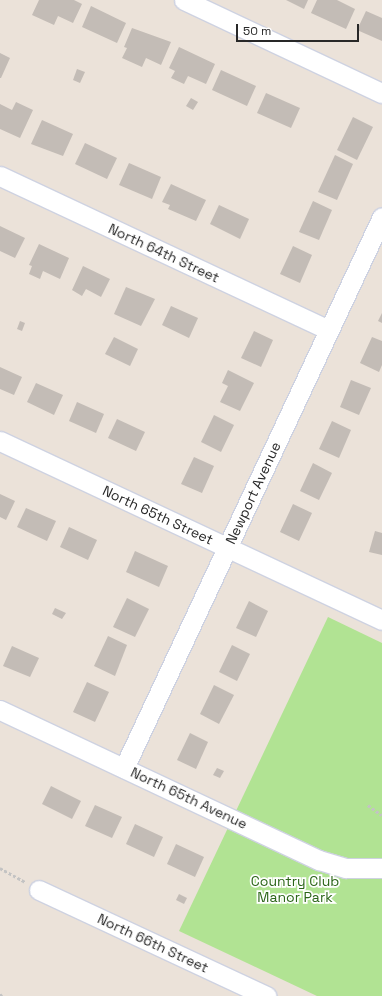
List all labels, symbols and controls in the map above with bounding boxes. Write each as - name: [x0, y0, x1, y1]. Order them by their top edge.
- scale bar: [238, 16, 361, 42]
- text: 50 m: [243, 23, 271, 39]
- street label: North 64th Street: [106, 220, 222, 286]
- street label: Newport Avenue: [222, 439, 284, 547]
- street label: North 65th Street: [100, 482, 216, 548]
- street label: North 65th Avenue: [128, 764, 250, 832]
- park label: Country Club Manor Park: [251, 873, 339, 906]
- street label: North 66th Street: [95, 910, 211, 976]

